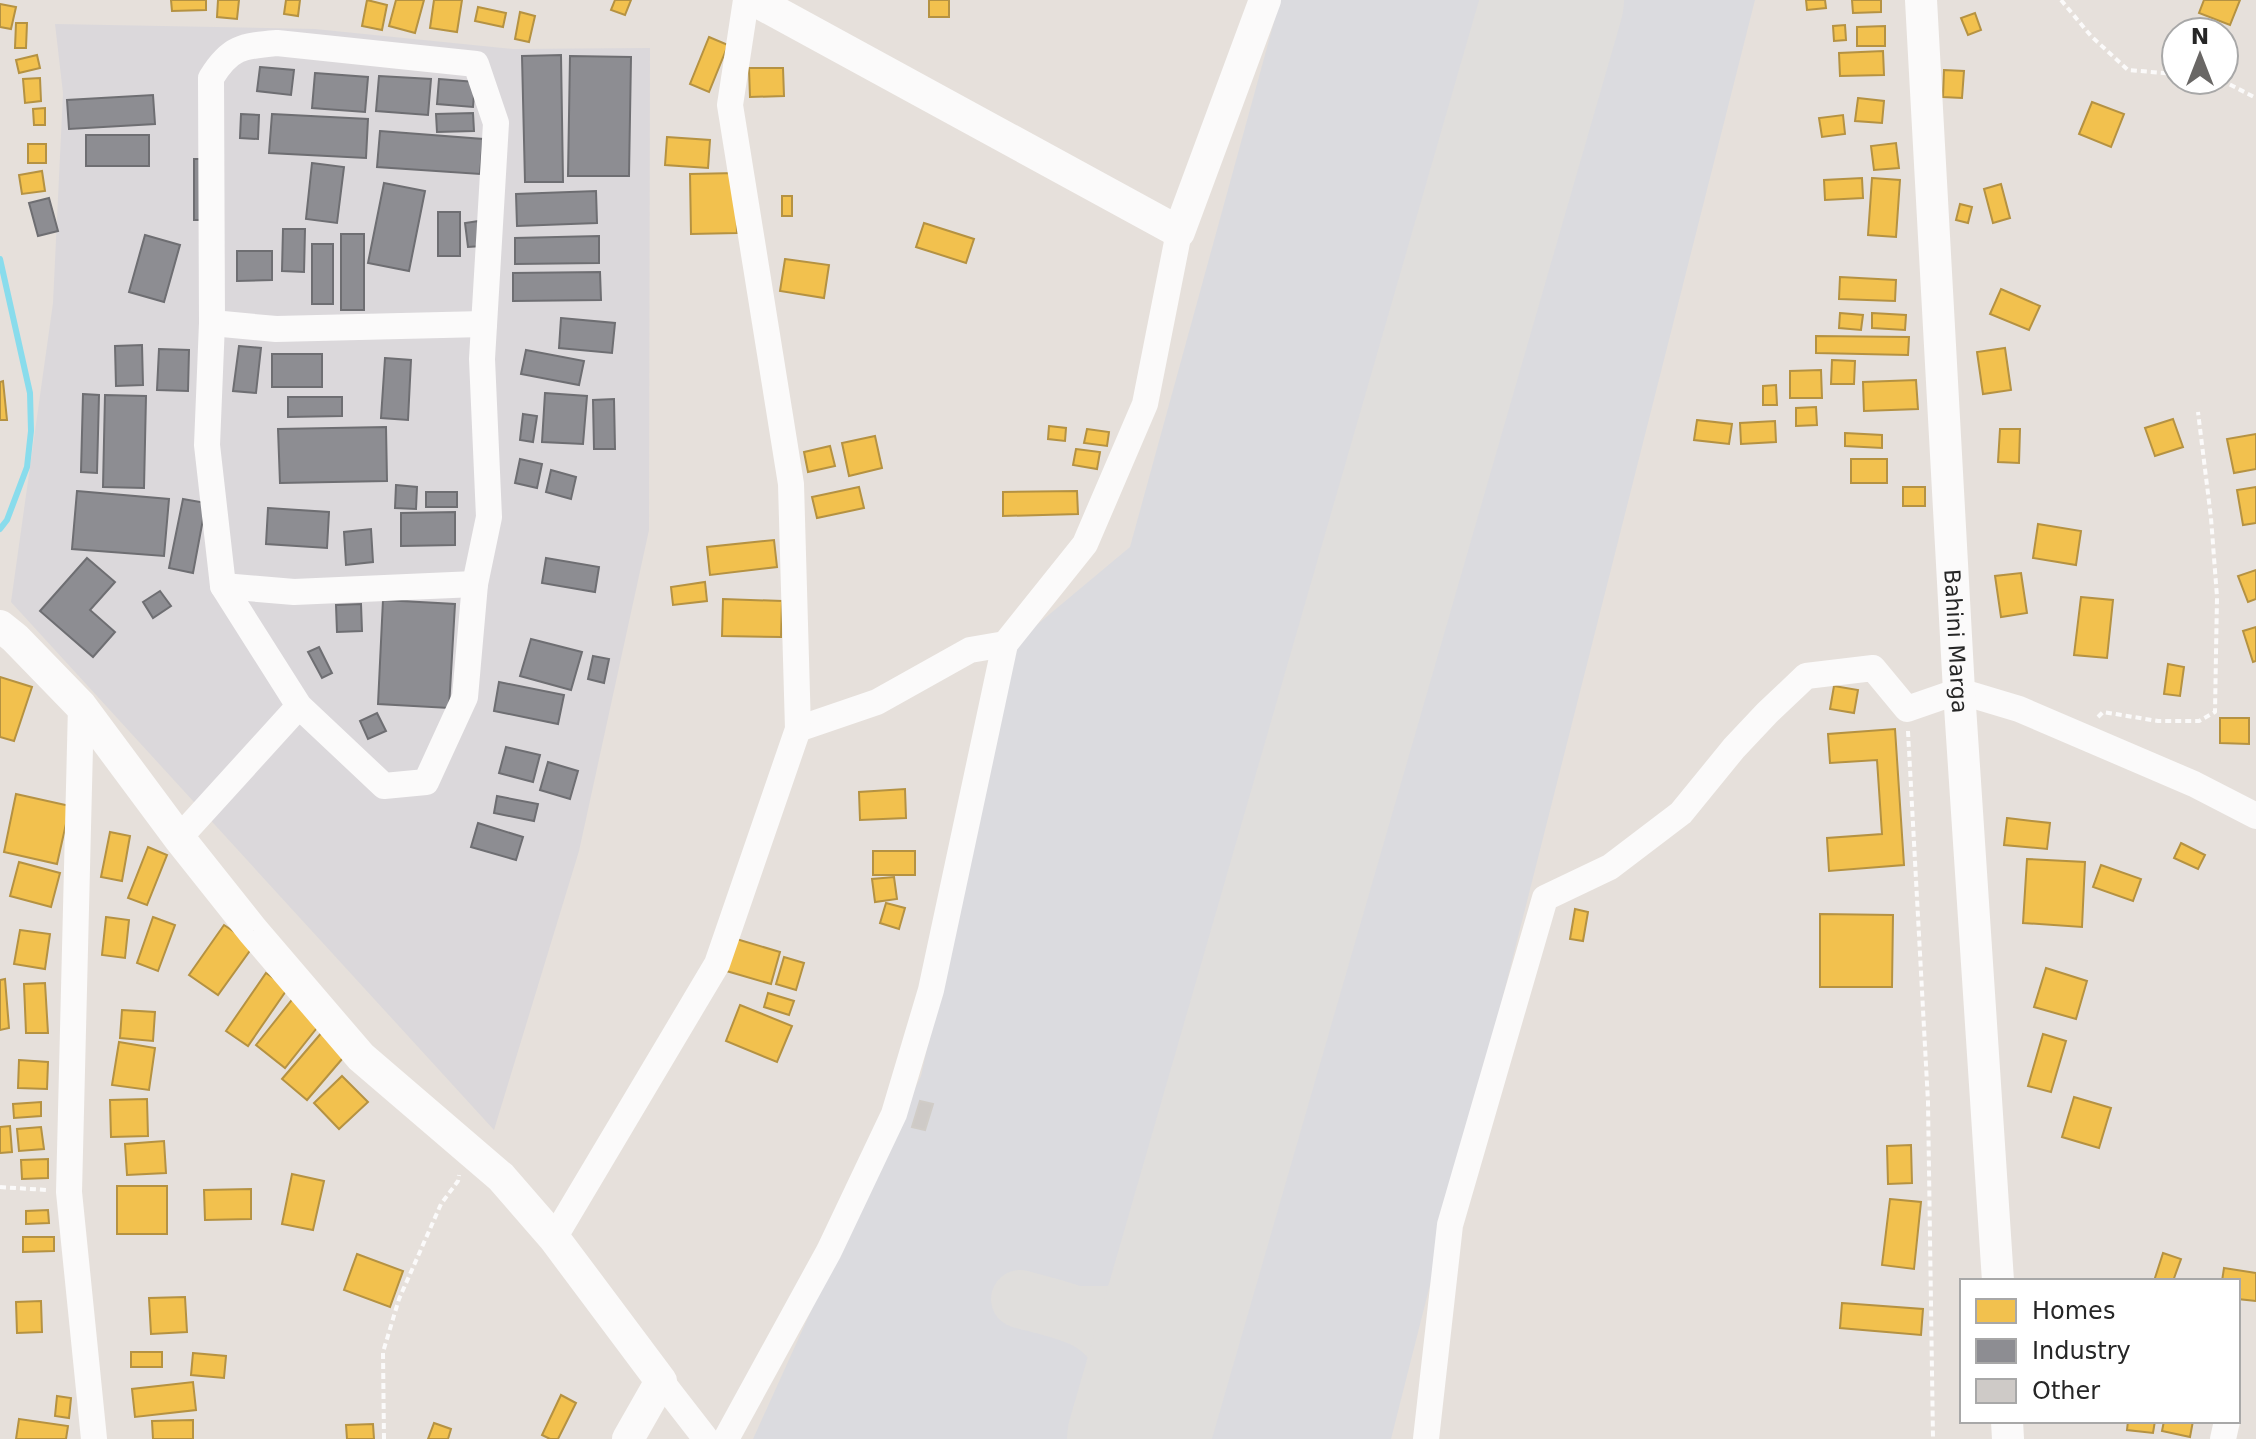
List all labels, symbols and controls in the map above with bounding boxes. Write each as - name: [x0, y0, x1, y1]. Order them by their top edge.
- north arrow: [2160, 16, 2240, 96]
- text: N: [2191, 24, 2209, 49]
- street label: Bahini Marga: [1940, 568, 1973, 714]
- legend: [1960, 1279, 2240, 1423]
- text: Homes: [2032, 1297, 2115, 1325]
- text: Industry: [2032, 1337, 2131, 1365]
- text: Other: [2032, 1377, 2100, 1405]

